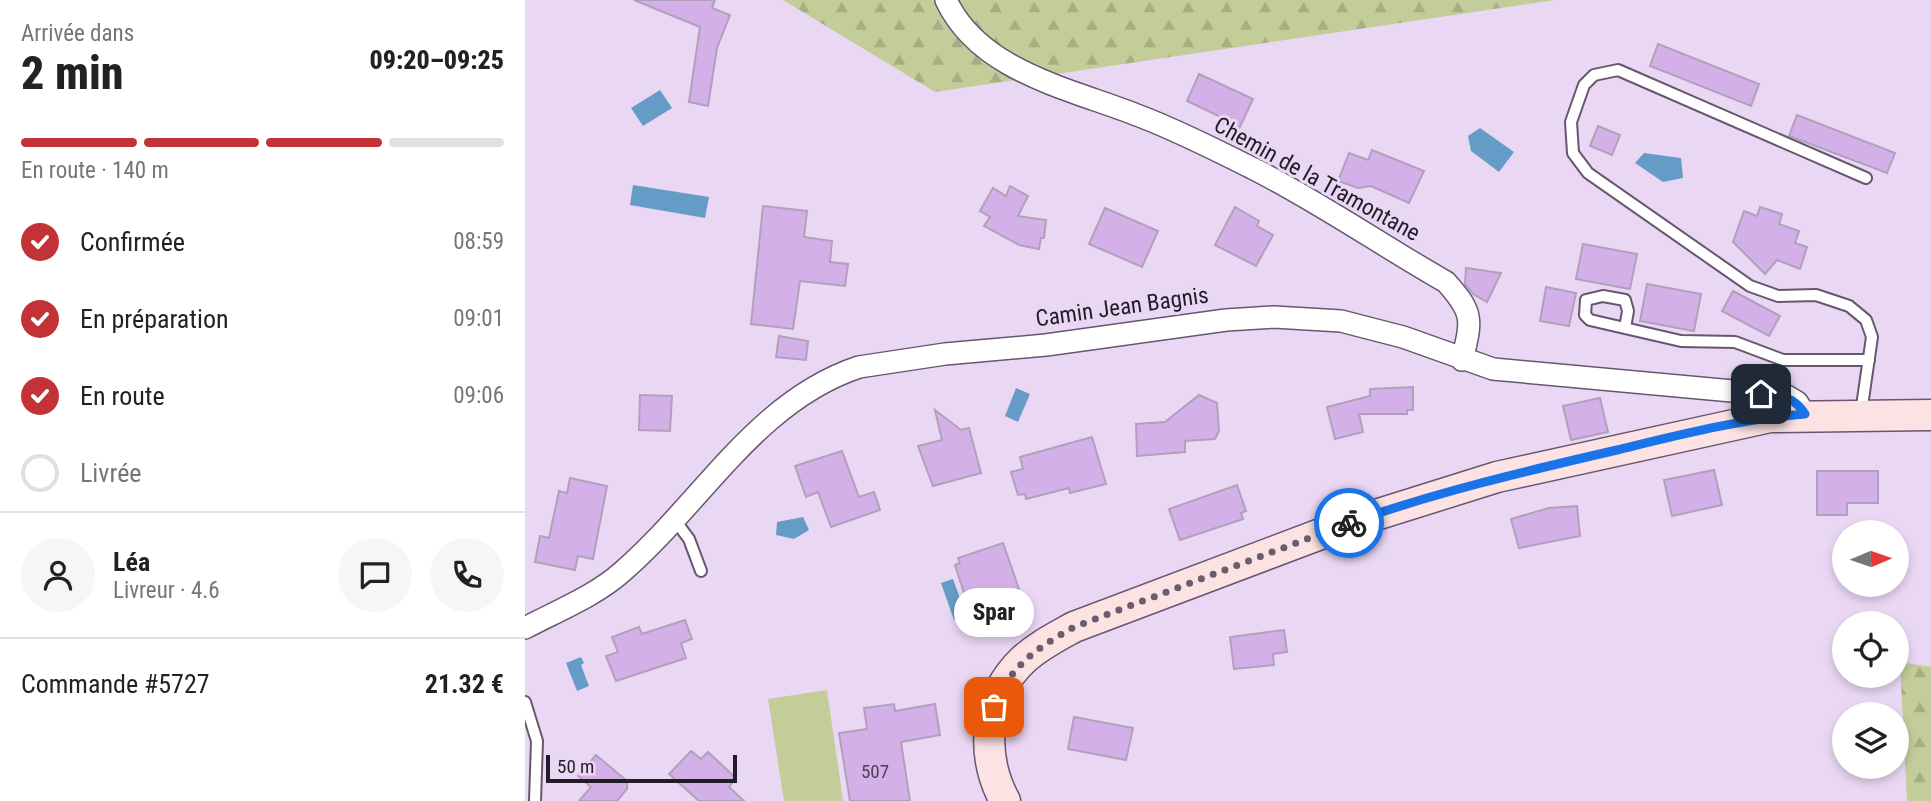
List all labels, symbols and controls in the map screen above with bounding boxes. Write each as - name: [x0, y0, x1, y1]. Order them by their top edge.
- text: Arrivée dans: [21, 20, 134, 47]
- text: 09:20–09:25: [370, 45, 504, 75]
- text: 2 min: [21, 46, 124, 100]
- street label: Chemin de la Tramontane: [1209, 111, 1425, 247]
- text: En route · 140 m: [21, 157, 169, 184]
- icon: check: [21, 223, 59, 261]
- text: Confirmée: [80, 227, 185, 257]
- text: 08:59: [453, 228, 504, 255]
- street label: Camin Jean Bagnis: [1034, 282, 1210, 332]
- icon: check: [21, 300, 59, 338]
- text: En préparation: [80, 304, 229, 334]
- text: 09:01: [453, 305, 504, 332]
- pin: [1731, 364, 1791, 424]
- icon: home: [1742, 375, 1780, 413]
- icon: check: [21, 377, 59, 415]
- text: En route: [80, 381, 165, 411]
- text: 09:06: [453, 382, 504, 409]
- text: Livrée: [80, 458, 142, 488]
- courier: [1314, 488, 1384, 558]
- icon: bike: [1330, 504, 1368, 542]
- north arrow: [1832, 520, 1909, 597]
- map controls: [1832, 520, 1909, 779]
- button: person: [21, 538, 95, 612]
- button: chat: [338, 538, 412, 612]
- button: phone: [430, 538, 504, 612]
- text: Léa: [113, 547, 150, 577]
- text: Livreur · 4.6: [113, 577, 220, 604]
- callout: Spar: [954, 588, 1034, 637]
- text: Spar: [973, 599, 1015, 626]
- button: locate: [1832, 611, 1909, 688]
- text: Commande #5727: [21, 669, 210, 699]
- text: 21.32 €: [425, 669, 504, 699]
- pin: [964, 677, 1024, 737]
- icon: bag: [975, 688, 1013, 726]
- button: layers: [1832, 702, 1909, 779]
- scale bar: [546, 752, 737, 784]
- text: 50 m: [557, 755, 594, 778]
- house number: 507: [861, 760, 889, 783]

